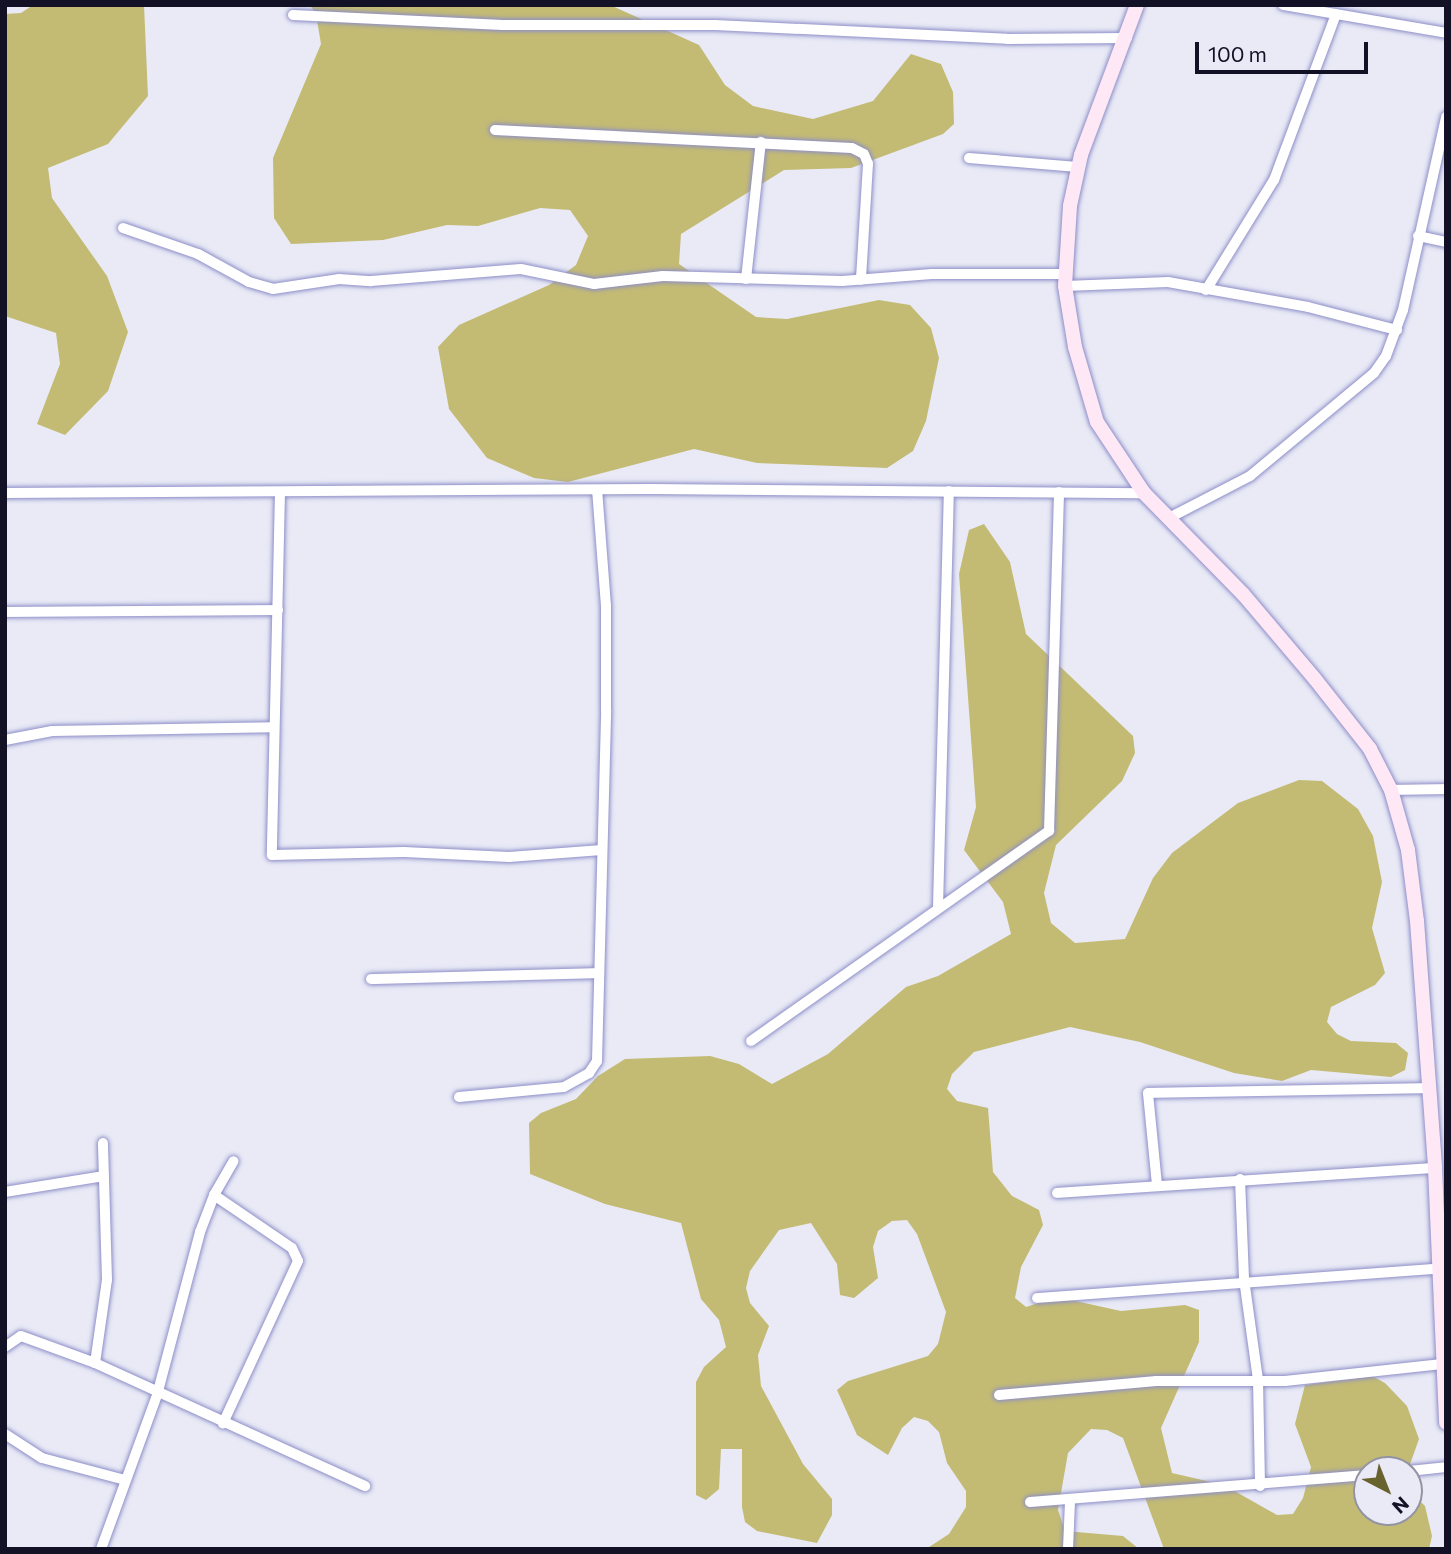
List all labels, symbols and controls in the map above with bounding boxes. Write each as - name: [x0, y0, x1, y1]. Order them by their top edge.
- scale bar: [1199, 28, 1372, 72]
- text: 100 m: [1208, 41, 1267, 66]
- north arrow: [1353, 1456, 1423, 1526]
- text: N: [1388, 1492, 1414, 1519]

